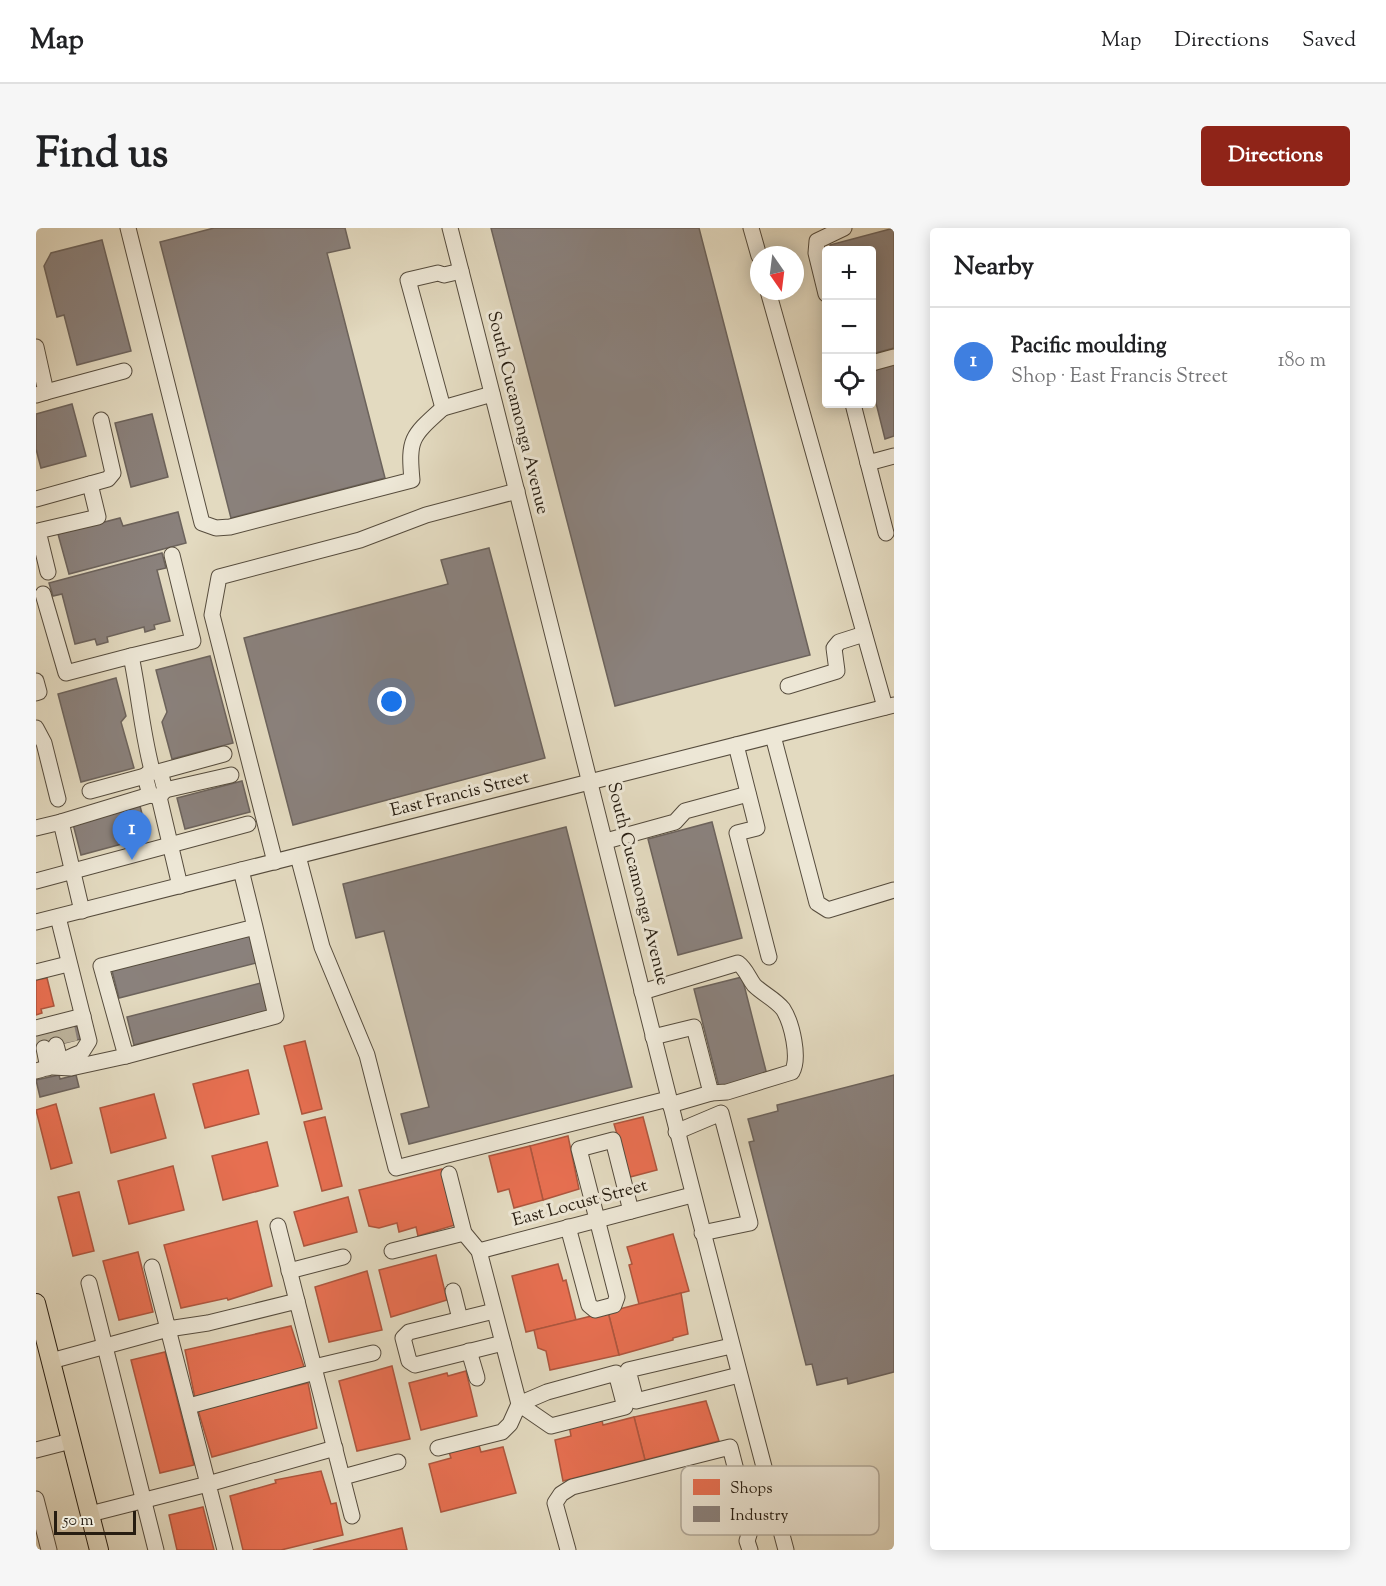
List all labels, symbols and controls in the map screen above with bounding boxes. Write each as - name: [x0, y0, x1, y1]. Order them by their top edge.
- text: Map: [30, 21, 84, 61]
- text: Map: [1101, 26, 1141, 56]
- text: Directions: [1174, 26, 1269, 56]
- text: Saved: [1302, 26, 1356, 56]
- text: Find us: [36, 126, 168, 186]
- button: Directions: [1201, 126, 1350, 186]
- north arrow: [750, 246, 804, 300]
- map controls: [822, 246, 876, 408]
- button: +: [822, 246, 876, 300]
- text: Nearby: [954, 249, 1034, 286]
- button: −: [822, 300, 876, 354]
- street label: South Cucamonga Avenue: [479, 309, 555, 517]
- text: Pacific moulding: [1011, 331, 1166, 363]
- text: 1: [970, 347, 977, 376]
- text: 180 m: [1278, 347, 1326, 376]
- button: locate: [822, 354, 876, 408]
- text: Shop · East Francis Street: [1011, 363, 1228, 392]
- your location: [377, 687, 406, 716]
- street label: East Francis Street: [388, 765, 532, 825]
- street label: South Cucamonga Avenue: [599, 780, 675, 988]
- pin: 1: [112, 810, 152, 860]
- street label: East Locust Street: [510, 1173, 650, 1235]
- legend: [681, 1466, 879, 1535]
- text: Shops: [730, 1478, 773, 1501]
- text: Industry: [730, 1505, 788, 1528]
- scale bar: [54, 1508, 136, 1536]
- text: 50 m: [63, 1510, 94, 1533]

